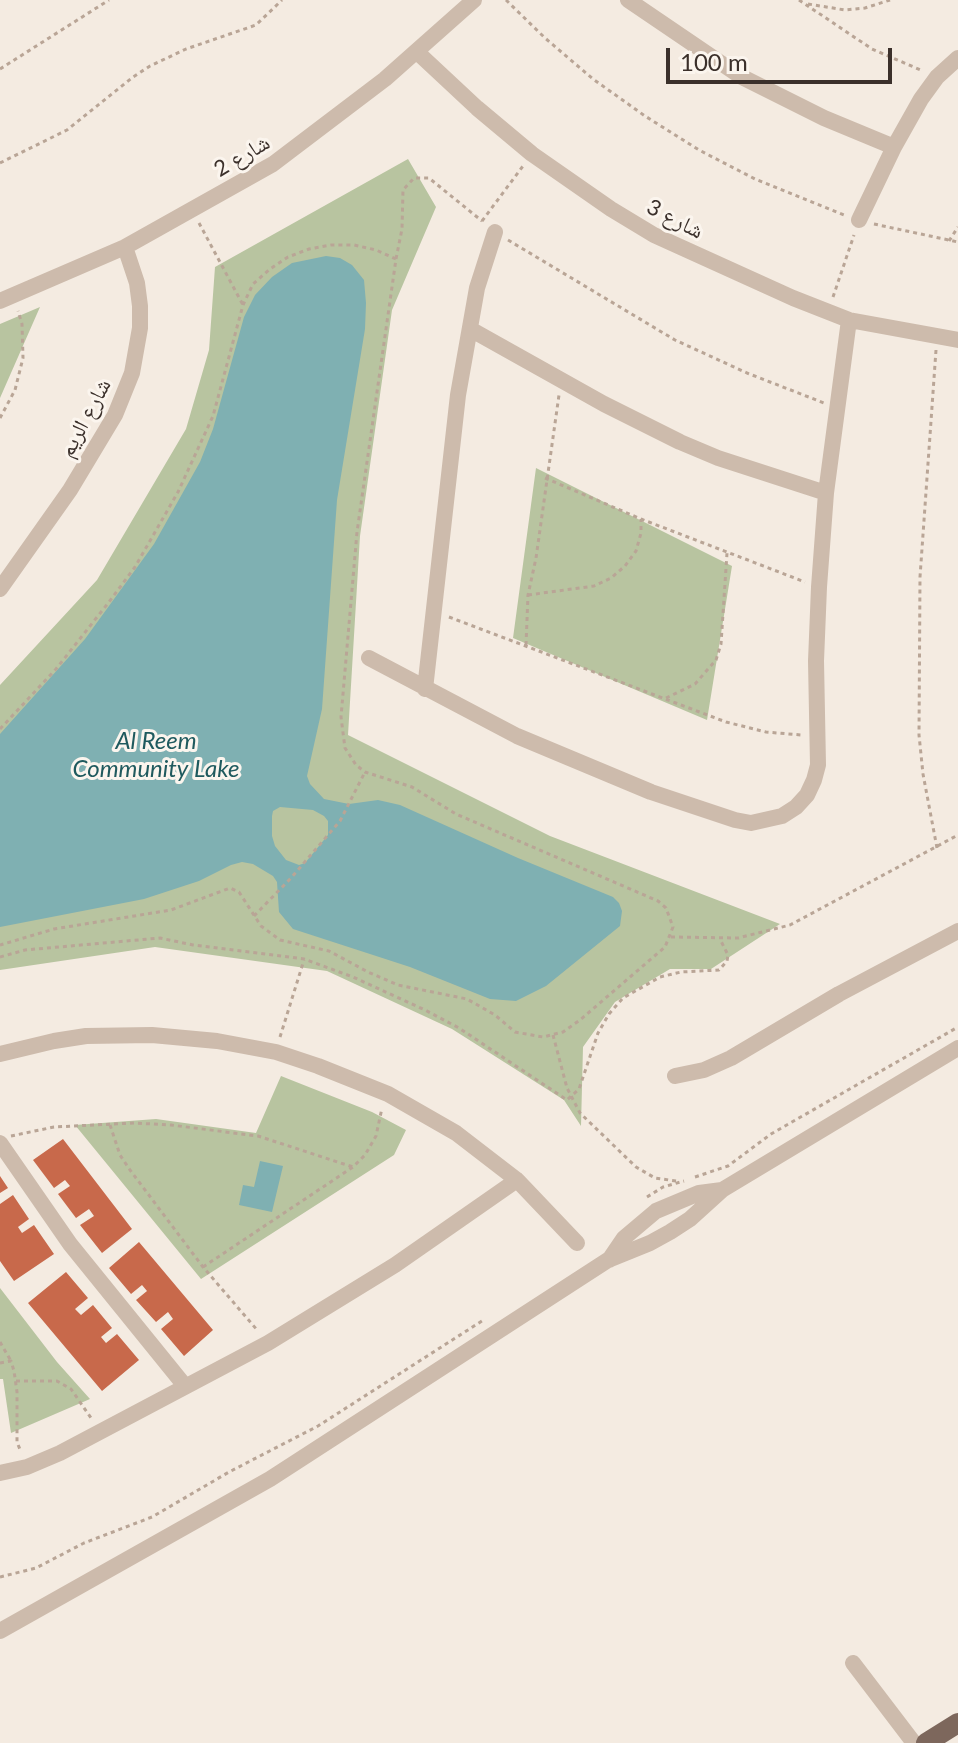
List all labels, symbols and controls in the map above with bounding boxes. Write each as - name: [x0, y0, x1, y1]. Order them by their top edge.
- scale bar: [670, 32, 896, 82]
- text: 100 m: [680, 47, 748, 76]
- street label: شارع 2: [209, 129, 275, 183]
- street label: شارع 3: [642, 194, 708, 244]
- street label: شارع الريم: [53, 374, 117, 462]
- water label: Al Reem Community Lake: [73, 727, 239, 783]

